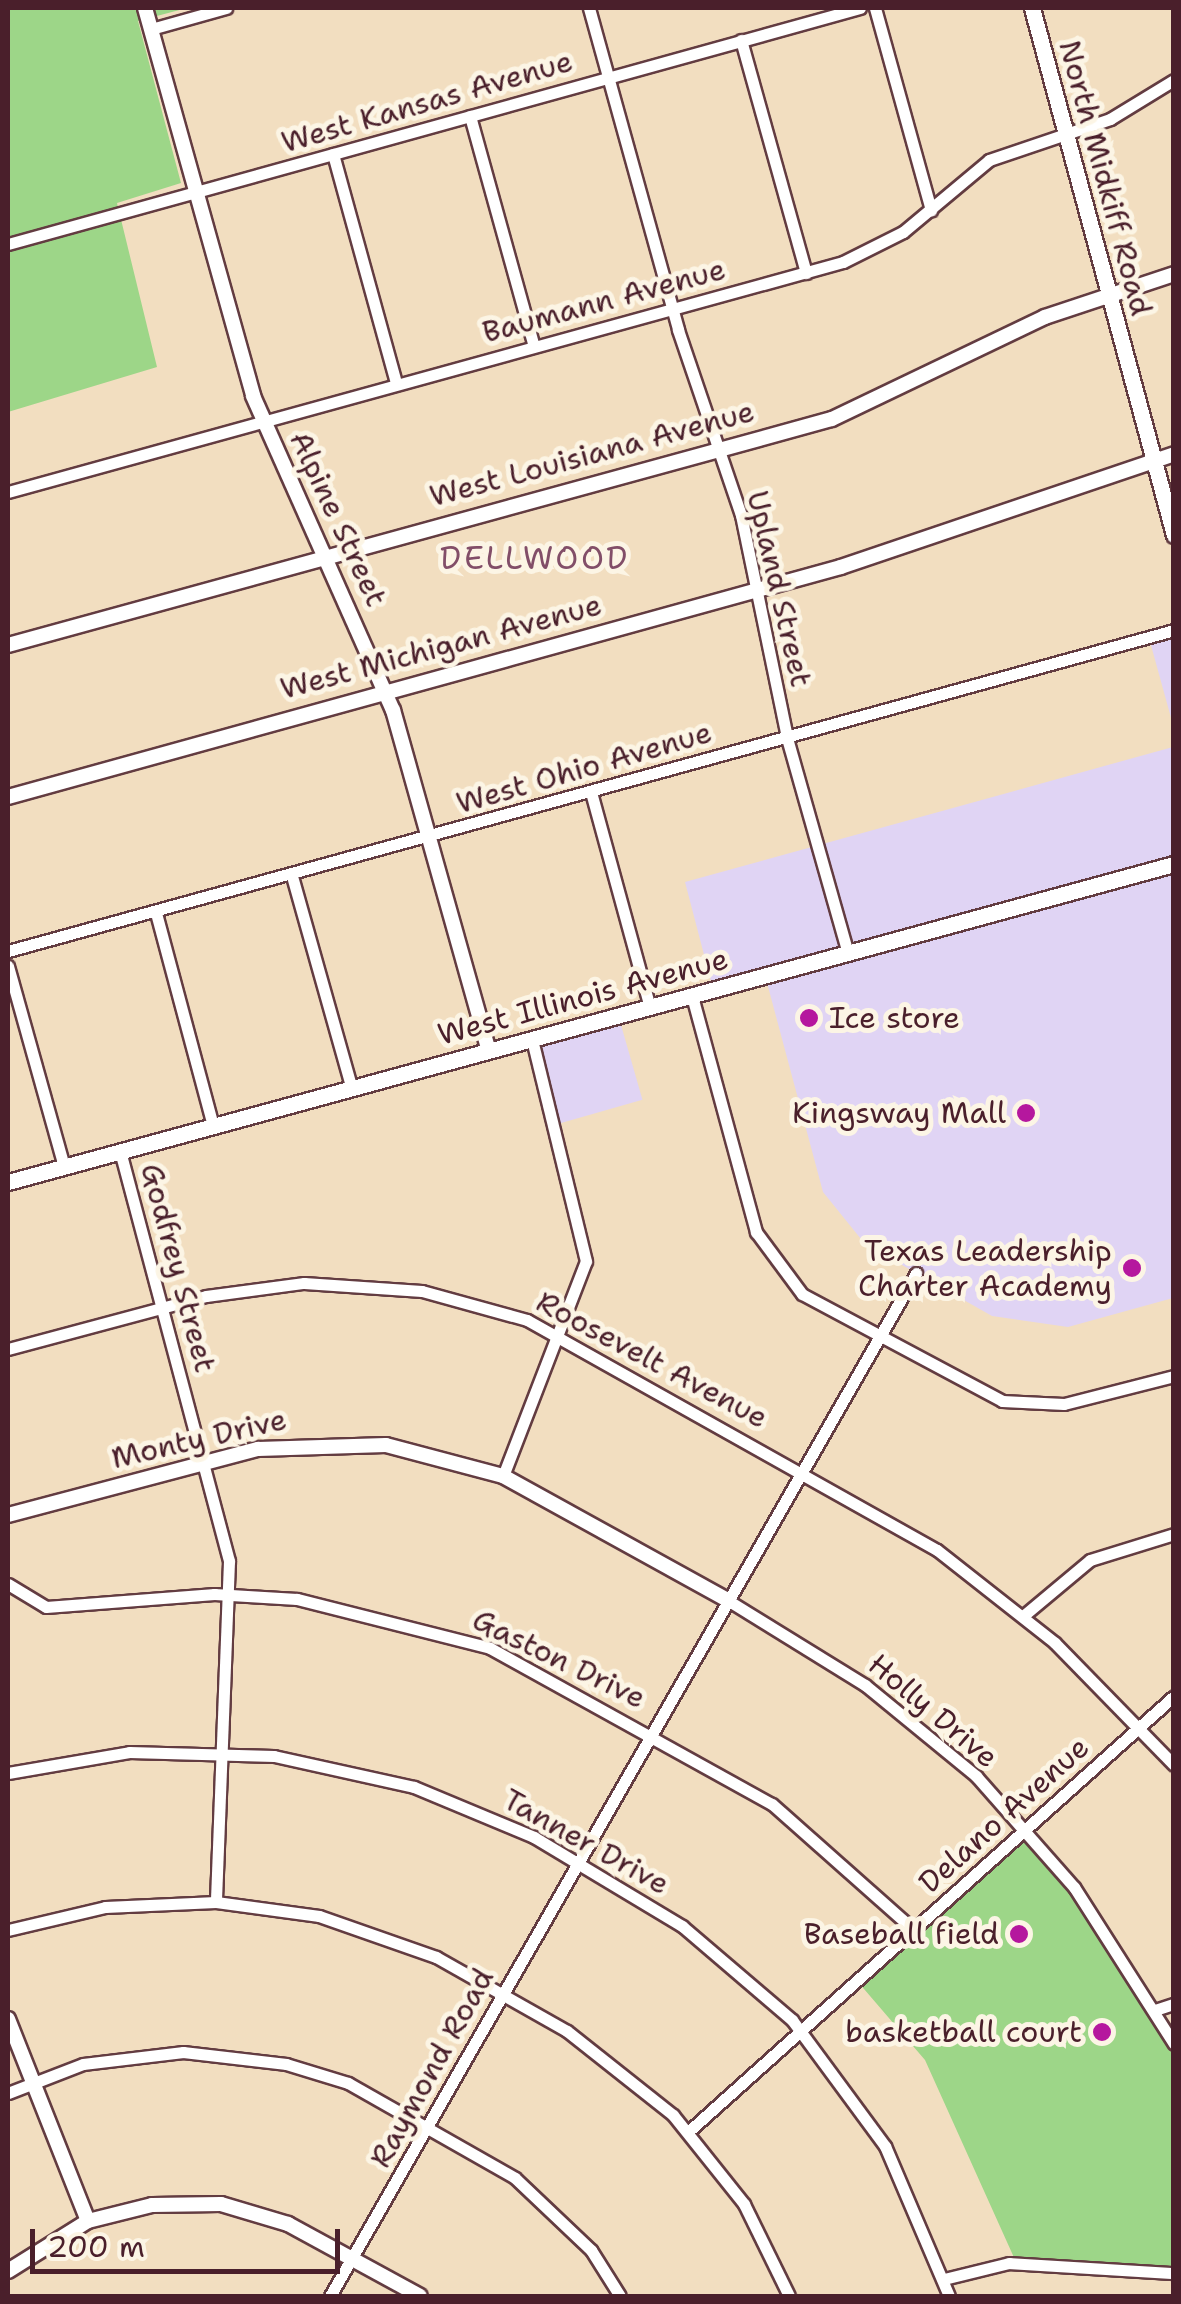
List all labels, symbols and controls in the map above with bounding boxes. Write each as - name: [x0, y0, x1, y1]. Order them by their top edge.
- street label: North Midkiff Road: [1051, 36, 1159, 320]
- street label: West Kansas Avenue: [277, 43, 577, 161]
- street label: Baumann Avenue: [479, 251, 729, 351]
- street label: West Louisiana Avenue: [426, 393, 758, 515]
- street label: Alpine Street: [282, 426, 394, 612]
- street label: Upland Street: [739, 487, 819, 691]
- district label: DELLWOOD: [440, 539, 630, 577]
- street label: West Michigan Avenue: [276, 587, 606, 707]
- street label: West Ohio Avenue: [452, 714, 716, 822]
- street label: West Illinois Avenue: [434, 941, 732, 1053]
- place label: Ice store: [829, 1000, 960, 1036]
- marker: Ice store: [798, 1007, 820, 1029]
- place label: Kingsway Mall: [792, 1095, 1006, 1131]
- marker: Kingsway Mall: [1015, 1102, 1037, 1124]
- street label: Godfrey Street: [133, 1160, 223, 1376]
- place label: Texas Leadership Charter Academy: [858, 1233, 1112, 1304]
- marker: Texas Leadership Charter Academy: [1121, 1257, 1143, 1279]
- street label: Roosevelt Avenue: [530, 1284, 774, 1436]
- street label: Monty Drive: [108, 1401, 290, 1477]
- street label: Gaston Drive: [467, 1602, 651, 1716]
- street label: Holly Drive: [861, 1646, 1005, 1776]
- street label: Delano Avenue: [912, 1729, 1096, 1901]
- street label: Tanner Drive: [497, 1782, 675, 1902]
- place label: Baseball field: [804, 1916, 999, 1952]
- marker: Baseball field: [1008, 1923, 1030, 1945]
- street label: Raymond Road: [362, 1962, 502, 2174]
- place label: basketball court: [845, 2014, 1082, 2050]
- marker: basketball court: [1091, 2021, 1113, 2043]
- scale bar: [35, 2209, 345, 2271]
- text: 200 m: [47, 2226, 145, 2267]

